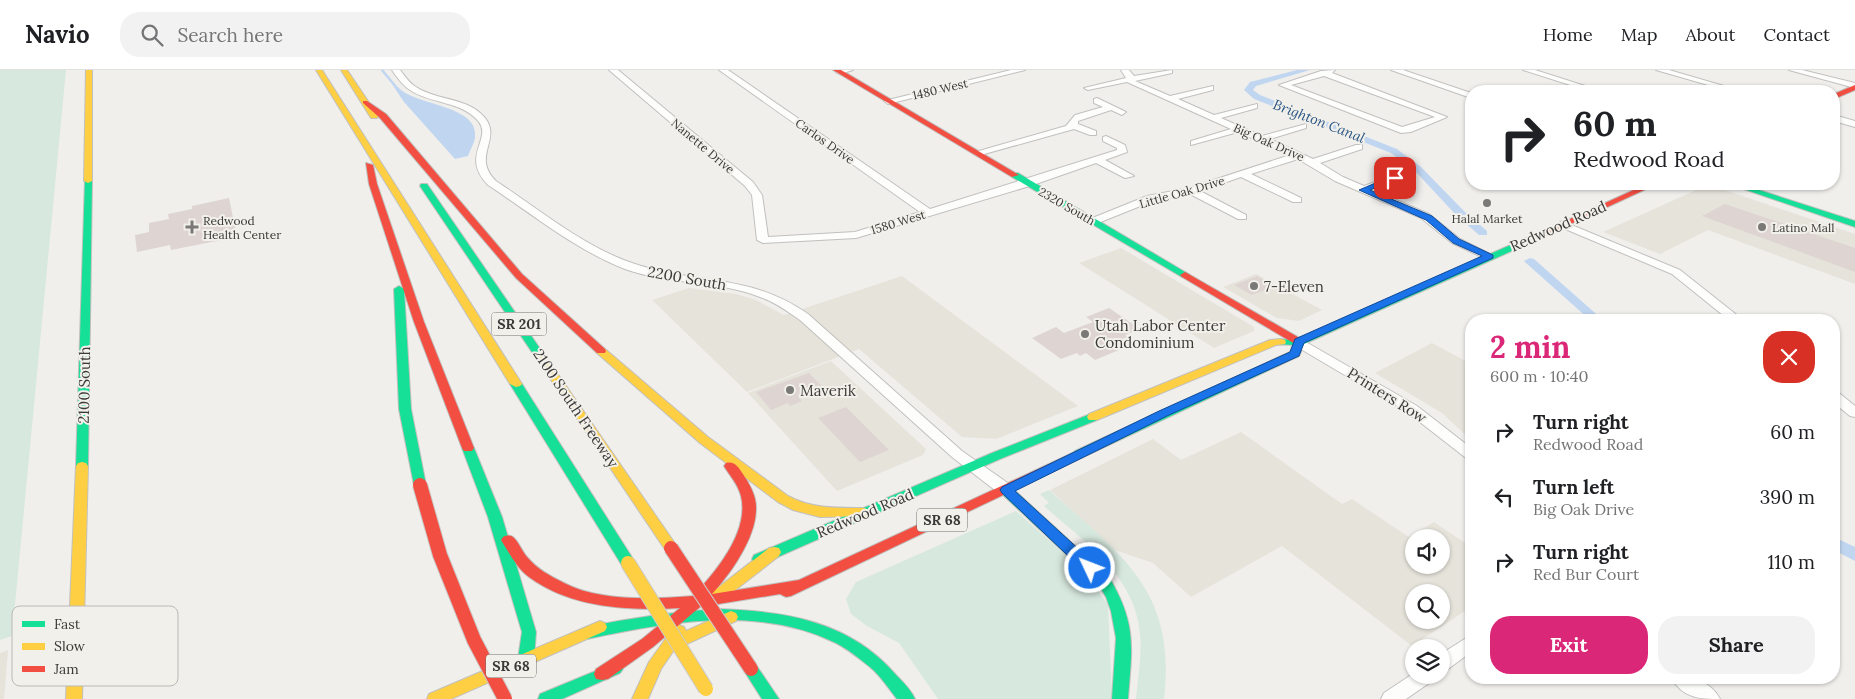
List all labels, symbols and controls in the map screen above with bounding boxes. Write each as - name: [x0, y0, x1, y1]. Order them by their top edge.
- search box: [120, 12, 470, 57]
- text: Navio: [25, 19, 90, 50]
- icon: search: [138, 21, 166, 49]
- text: Search here: [178, 23, 283, 47]
- text: Home: [1543, 23, 1593, 46]
- text: Map: [1621, 23, 1657, 46]
- text: About: [1685, 23, 1735, 46]
- text: Contact: [1763, 23, 1830, 46]
- street label: 1480 West: [911, 75, 970, 103]
- water label: Brighton Canal: [1270, 95, 1368, 147]
- text: 60 m: [1573, 101, 1657, 146]
- icon: right: [1490, 105, 1555, 170]
- street label: Nanette Drive: [668, 115, 738, 177]
- street label: Carlos Drive: [793, 115, 858, 167]
- street label: Big Oak Drive: [1231, 120, 1307, 164]
- text: Redwood Road: [1573, 145, 1725, 173]
- pin: [1374, 157, 1416, 199]
- icon: arrive: [1381, 164, 1409, 192]
- street label: Little Oak Drive: [1138, 173, 1227, 211]
- street label: 2320 South: [1036, 184, 1098, 228]
- street label: Redwood Road: [1507, 196, 1609, 256]
- marker: Halal Market: [1481, 197, 1493, 209]
- street label: 1580 West: [869, 206, 928, 237]
- place label: Halal Market: [1451, 211, 1523, 226]
- place label: Redwood Health Center: [203, 213, 282, 242]
- marker: Redwood Health Center: [185, 220, 199, 234]
- place label: Latino Mall: [1772, 220, 1835, 235]
- marker: Latino Mall: [1756, 221, 1768, 233]
- street label: 2200 South: [646, 262, 728, 294]
- place label: 7-Eleven: [1264, 277, 1324, 296]
- marker: 7-Eleven: [1248, 280, 1260, 292]
- road number: SR 201: [492, 312, 546, 336]
- place label: Utah Labor Center Condominium: [1095, 316, 1226, 352]
- marker: Utah Labor Center Condominium: [1079, 328, 1091, 340]
- text: 2 min: [1490, 328, 1570, 366]
- button: close: [1763, 331, 1815, 383]
- street label: 2100 South Freeway: [529, 345, 623, 471]
- street label: 2100 South: [74, 346, 94, 424]
- street label: Printers Row: [1344, 363, 1430, 427]
- text: 600 m · 10:40: [1490, 366, 1588, 386]
- place label: Maverik: [800, 381, 856, 400]
- marker: Maverik: [784, 384, 796, 396]
- text: Turn right: [1533, 410, 1629, 434]
- icon: right: [1490, 418, 1518, 446]
- text: 60 m: [1770, 420, 1815, 444]
- text: Redwood Road: [1533, 434, 1643, 454]
- text: Turn left: [1533, 475, 1614, 499]
- icon: left: [1490, 483, 1518, 511]
- street label: Redwood Road: [814, 484, 916, 542]
- text: 390 m: [1760, 485, 1815, 509]
- text: Big Oak Drive: [1533, 499, 1634, 519]
- road number: SR 68: [917, 508, 967, 532]
- map controls: [1405, 529, 1450, 684]
- button: sound: [1405, 529, 1450, 574]
- text: Turn right: [1533, 540, 1629, 564]
- position arrow: [1063, 541, 1115, 593]
- icon: right: [1490, 548, 1518, 576]
- text: 110 m: [1767, 550, 1815, 574]
- text: Red Bur Court: [1533, 564, 1639, 584]
- button: search: [1405, 584, 1450, 629]
- legend: [12, 606, 178, 686]
- text: Fast: [54, 615, 81, 633]
- button: Exit: [1490, 616, 1648, 674]
- button: Share: [1658, 616, 1815, 674]
- text: Slow: [54, 637, 86, 655]
- button: layers: [1405, 639, 1450, 684]
- road number: SR 68: [486, 654, 536, 678]
- text: Jam: [53, 660, 79, 678]

